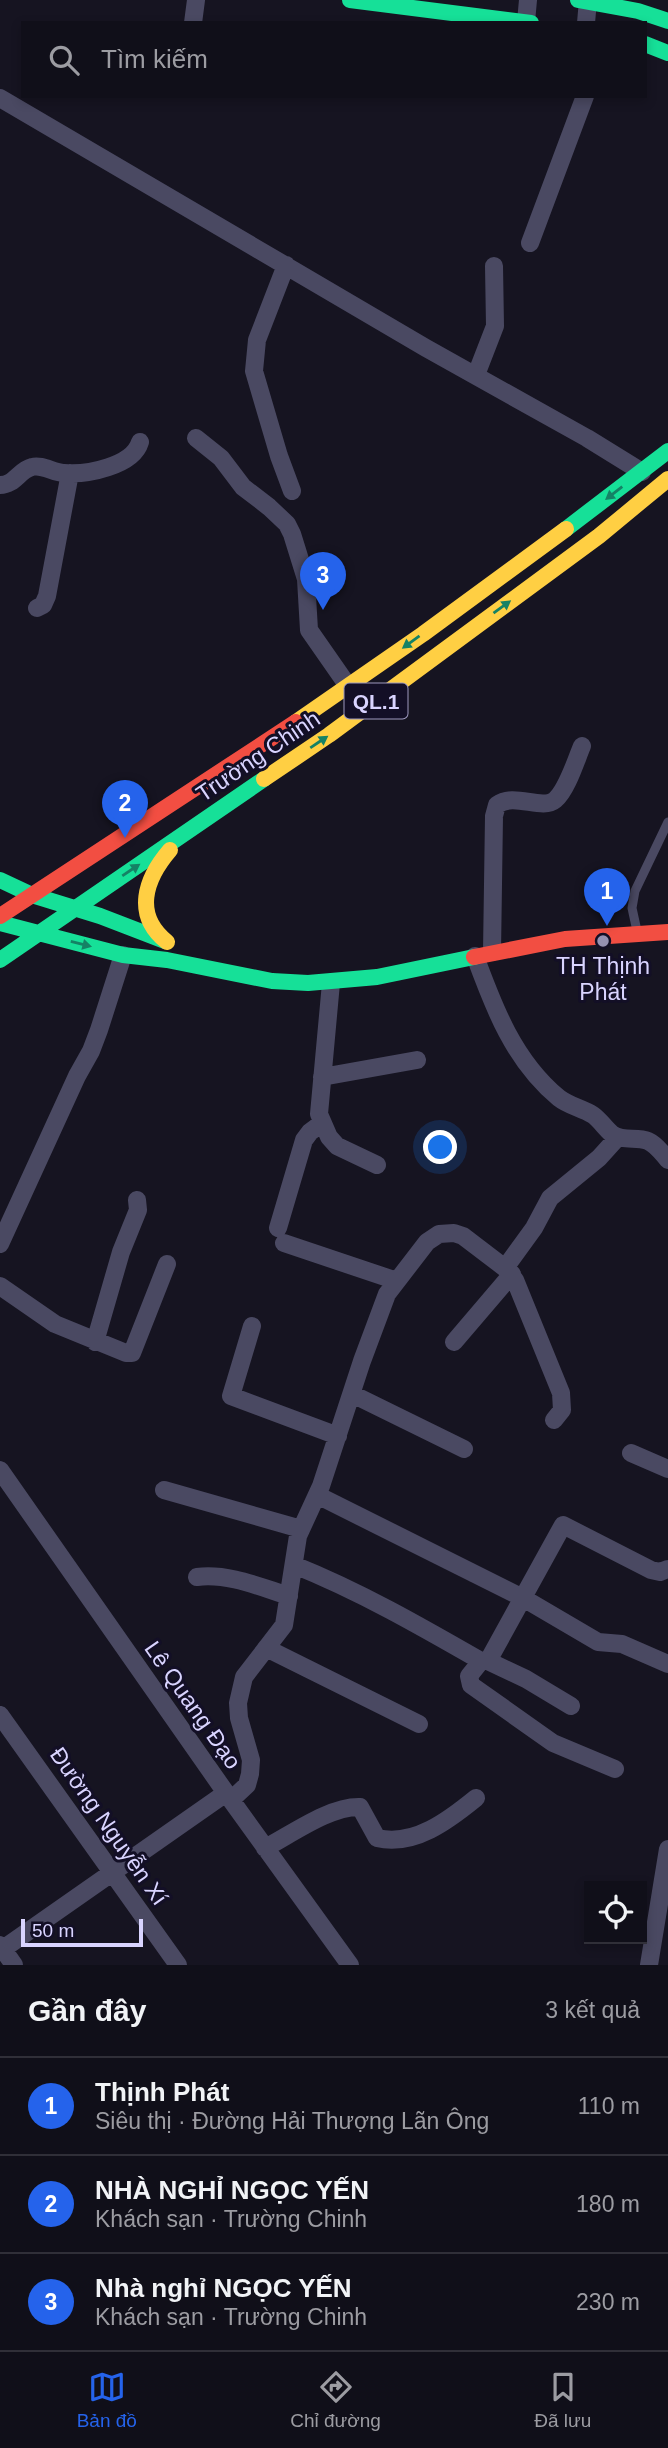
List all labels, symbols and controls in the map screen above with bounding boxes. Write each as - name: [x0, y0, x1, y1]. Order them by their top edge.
- search box: [21, 21, 647, 98]
- icon: search: [45, 41, 83, 79]
- text: Tìm kiếm: [101, 44, 208, 74]
- one-way arrow: [605, 485, 623, 499]
- pin: 3: [300, 552, 346, 610]
- one-way arrow: [493, 601, 511, 615]
- one-way arrow: [402, 635, 420, 649]
- road number: QL.1: [344, 684, 408, 718]
- street label: Trường Chinh: [191, 705, 325, 807]
- one-way arrow: [310, 735, 328, 749]
- pin: 2: [102, 780, 148, 838]
- one-way arrow: [121, 864, 141, 877]
- pin: 1: [584, 868, 630, 926]
- marker: TH Thịnh Phát: [595, 933, 611, 949]
- one-way arrow: [70, 939, 92, 950]
- place label: TH Thịnh Phát: [556, 953, 650, 1005]
- your location: [423, 1130, 457, 1164]
- street label: Lê Quang Đạo: [139, 1636, 247, 1774]
- street label: Đường Nguyễn Xí: [45, 1742, 173, 1910]
- map controls: [584, 1881, 647, 1944]
- button: locate: [584, 1881, 647, 1944]
- scale bar: [21, 1916, 144, 1948]
- text: 50 m: [32, 1920, 74, 1941]
- text: Gần đây: [28, 1994, 146, 2027]
- text: 3 kết quả: [545, 1997, 640, 2023]
- text: Thịnh Phát: [95, 2077, 229, 2107]
- text: 1: [45, 2093, 57, 2119]
- text: 110 m: [578, 2093, 640, 2119]
- text: Siêu thị · Đường Hải Thượng Lãn Ông: [95, 2108, 489, 2134]
- text: NHÀ NGHỈ NGỌC YẾN: [95, 2175, 369, 2205]
- text: 2: [45, 2191, 57, 2217]
- text: 180 m: [576, 2191, 640, 2217]
- text: Khách sạn · Trường Chinh: [95, 2206, 367, 2232]
- text: Nhà nghỉ NGỌC YẾN: [95, 2273, 352, 2303]
- text: 3: [45, 2289, 57, 2315]
- text: 230 m: [576, 2289, 640, 2315]
- text: Khách sạn · Trường Chinh: [95, 2304, 367, 2330]
- tab: Bản đồ: [77, 2368, 137, 2432]
- tab: Chỉ đường: [290, 2368, 381, 2432]
- tab: Đã lưu: [534, 2368, 591, 2432]

